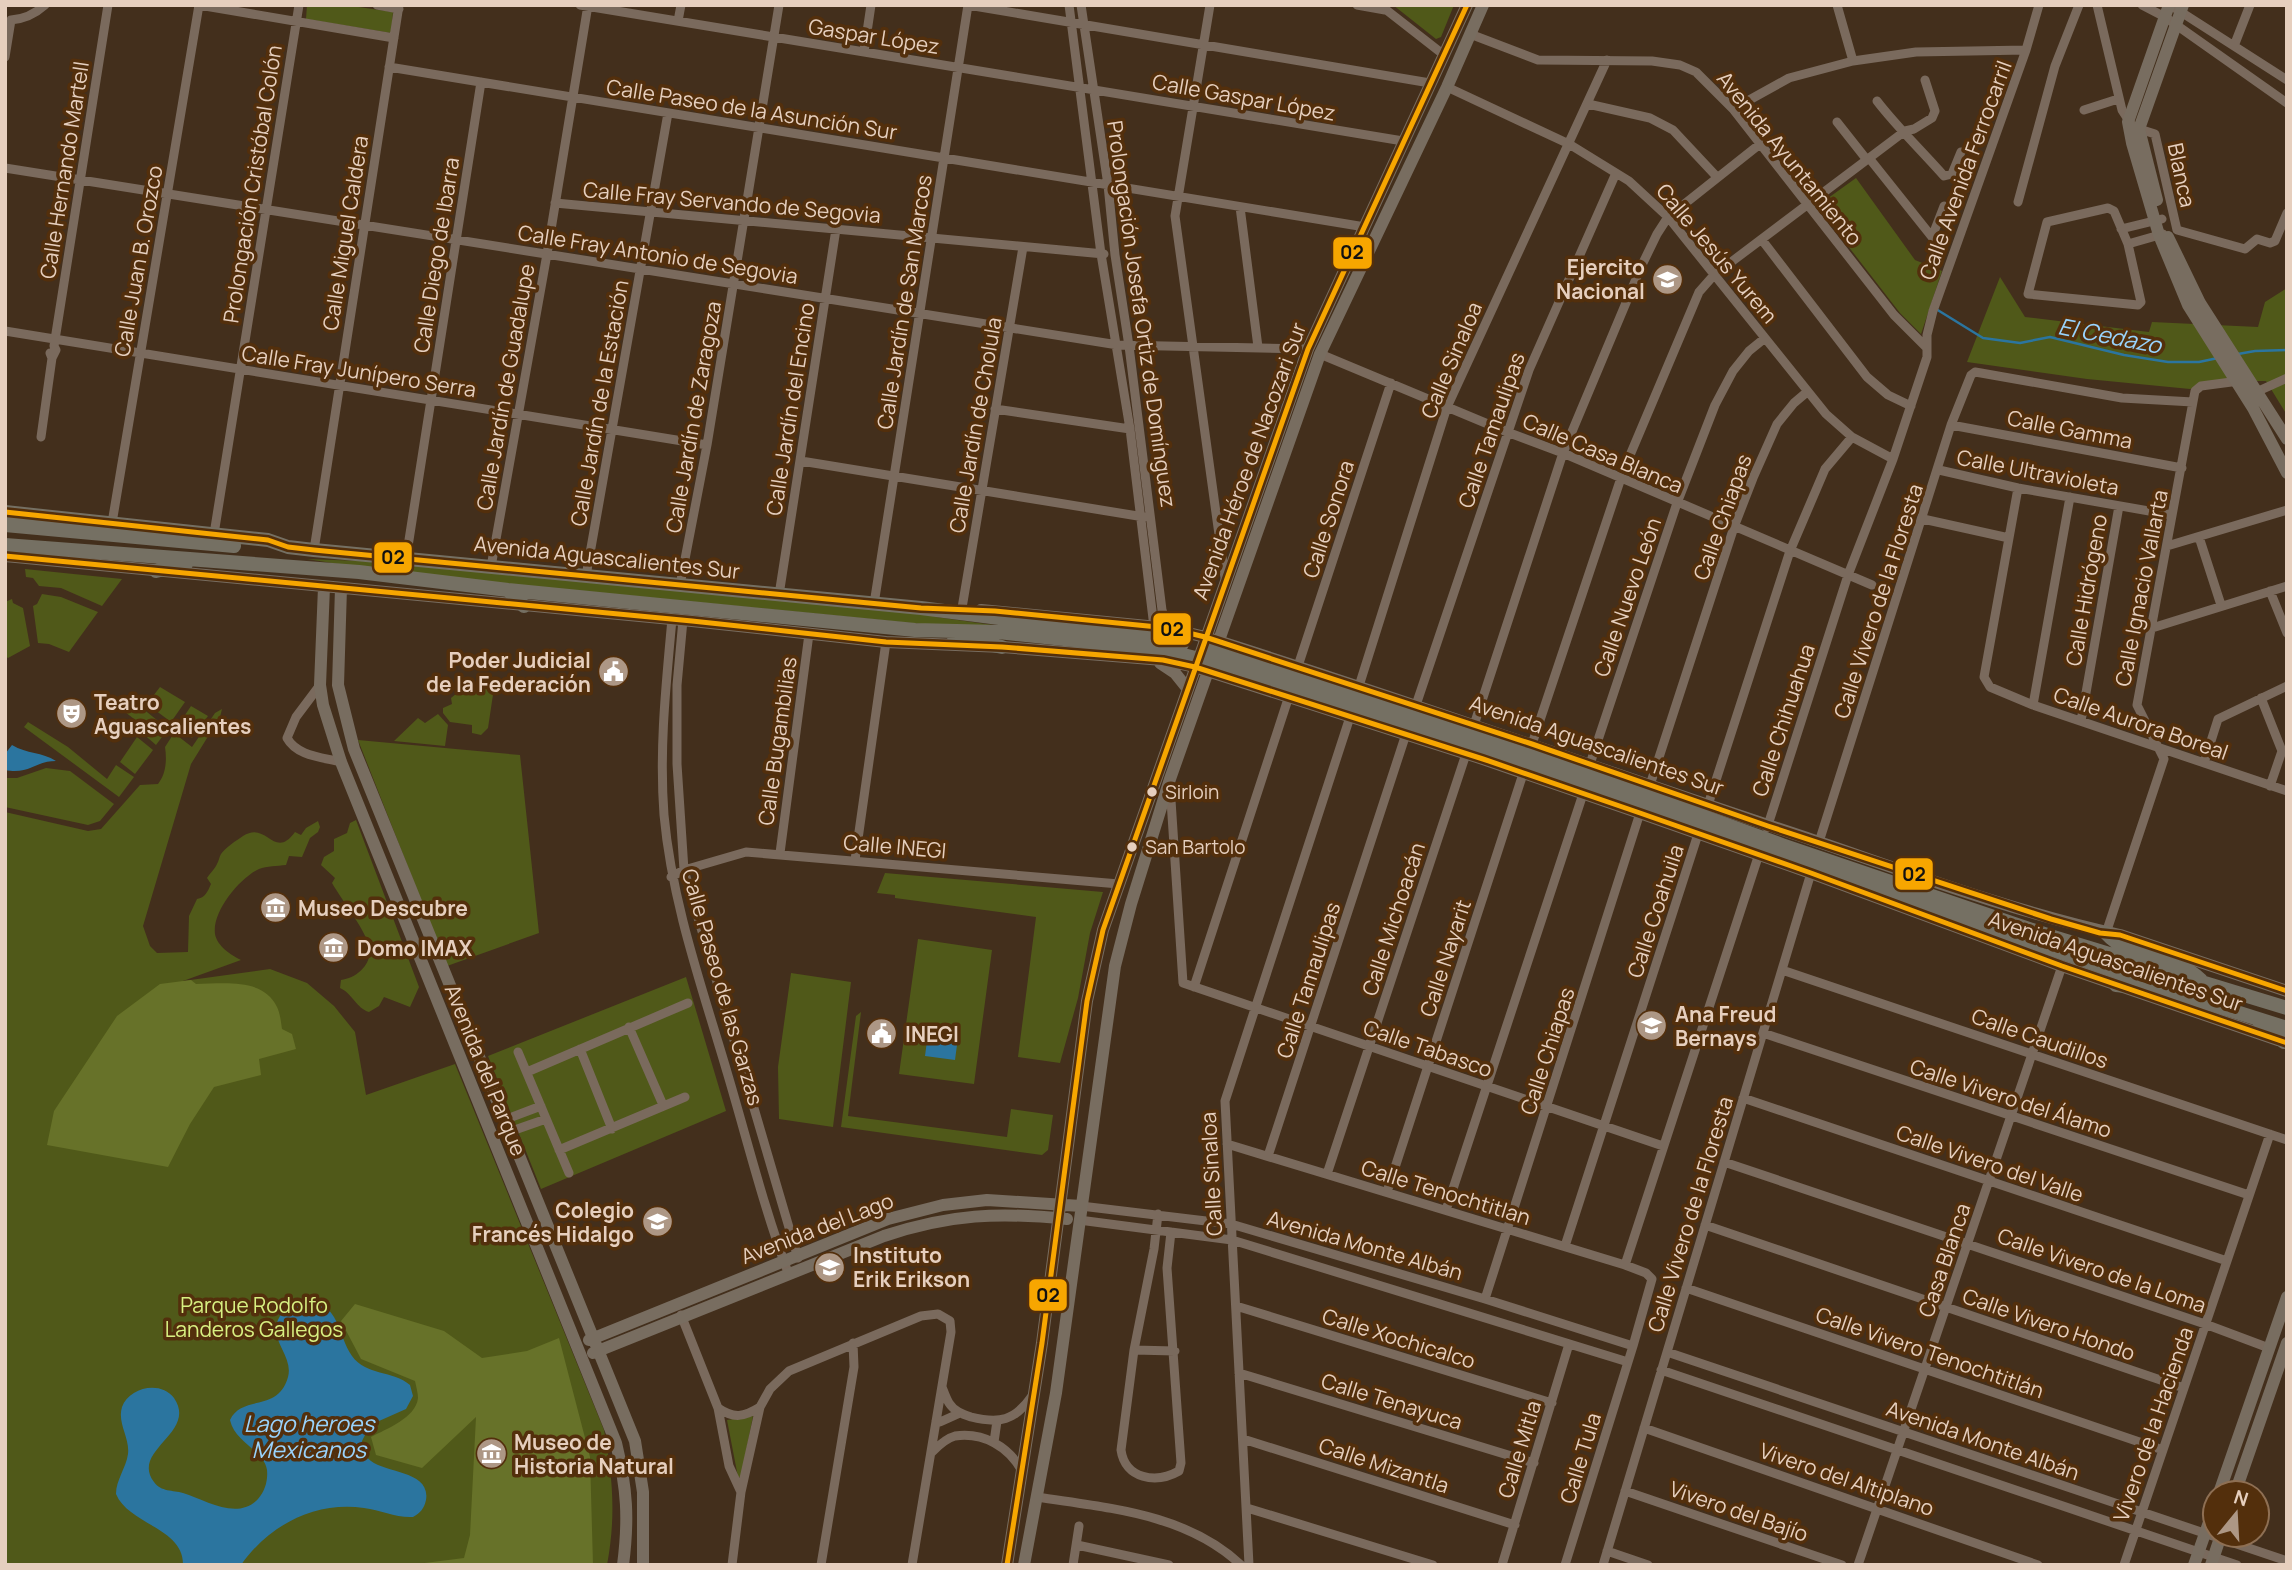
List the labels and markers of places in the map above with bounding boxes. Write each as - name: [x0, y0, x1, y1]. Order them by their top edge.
- place label: Ejercito Nacional: [1556, 253, 1645, 305]
- school or university icon: Ejercito Nacional: [1651, 262, 1685, 296]
- place label: Poder Judicial de la Federación: [426, 646, 591, 698]
- public building icon: Poder Judicial de la Federación: [597, 655, 631, 689]
- place label: Teatro Aguascalientes: [94, 688, 251, 740]
- theatre icon: Teatro Aguascalientes: [54, 697, 88, 731]
- place label: Sirloin: [1165, 779, 1219, 805]
- marker: Sirloin: [1145, 785, 1159, 799]
- place label: San Bartolo: [1145, 834, 1246, 860]
- marker: San Bartolo: [1125, 840, 1139, 854]
- museum icon: Museo Descubre: [258, 891, 292, 925]
- place label: Museo Descubre: [298, 894, 468, 922]
- museum icon: Domo IMAX: [317, 931, 351, 965]
- place label: Domo IMAX: [357, 934, 472, 962]
- place label: Ana Freud Bernays: [1675, 1000, 1776, 1052]
- school or university icon: Ana Freud Bernays: [1635, 1009, 1669, 1043]
- public building icon: INEGI: [865, 1017, 899, 1051]
- place label: INEGI: [905, 1020, 959, 1048]
- place label: Colegio Francés Hidalgo: [472, 1196, 634, 1248]
- school or university icon: Colegio Francés Hidalgo: [640, 1205, 674, 1239]
- place label: Instituto Erik Erikson: [853, 1241, 970, 1293]
- school or university icon: Instituto Erik Erikson: [813, 1250, 847, 1284]
- place label: Museo de Historia Natural: [514, 1428, 674, 1480]
- museum icon: Museo de Historia Natural: [474, 1437, 508, 1471]

